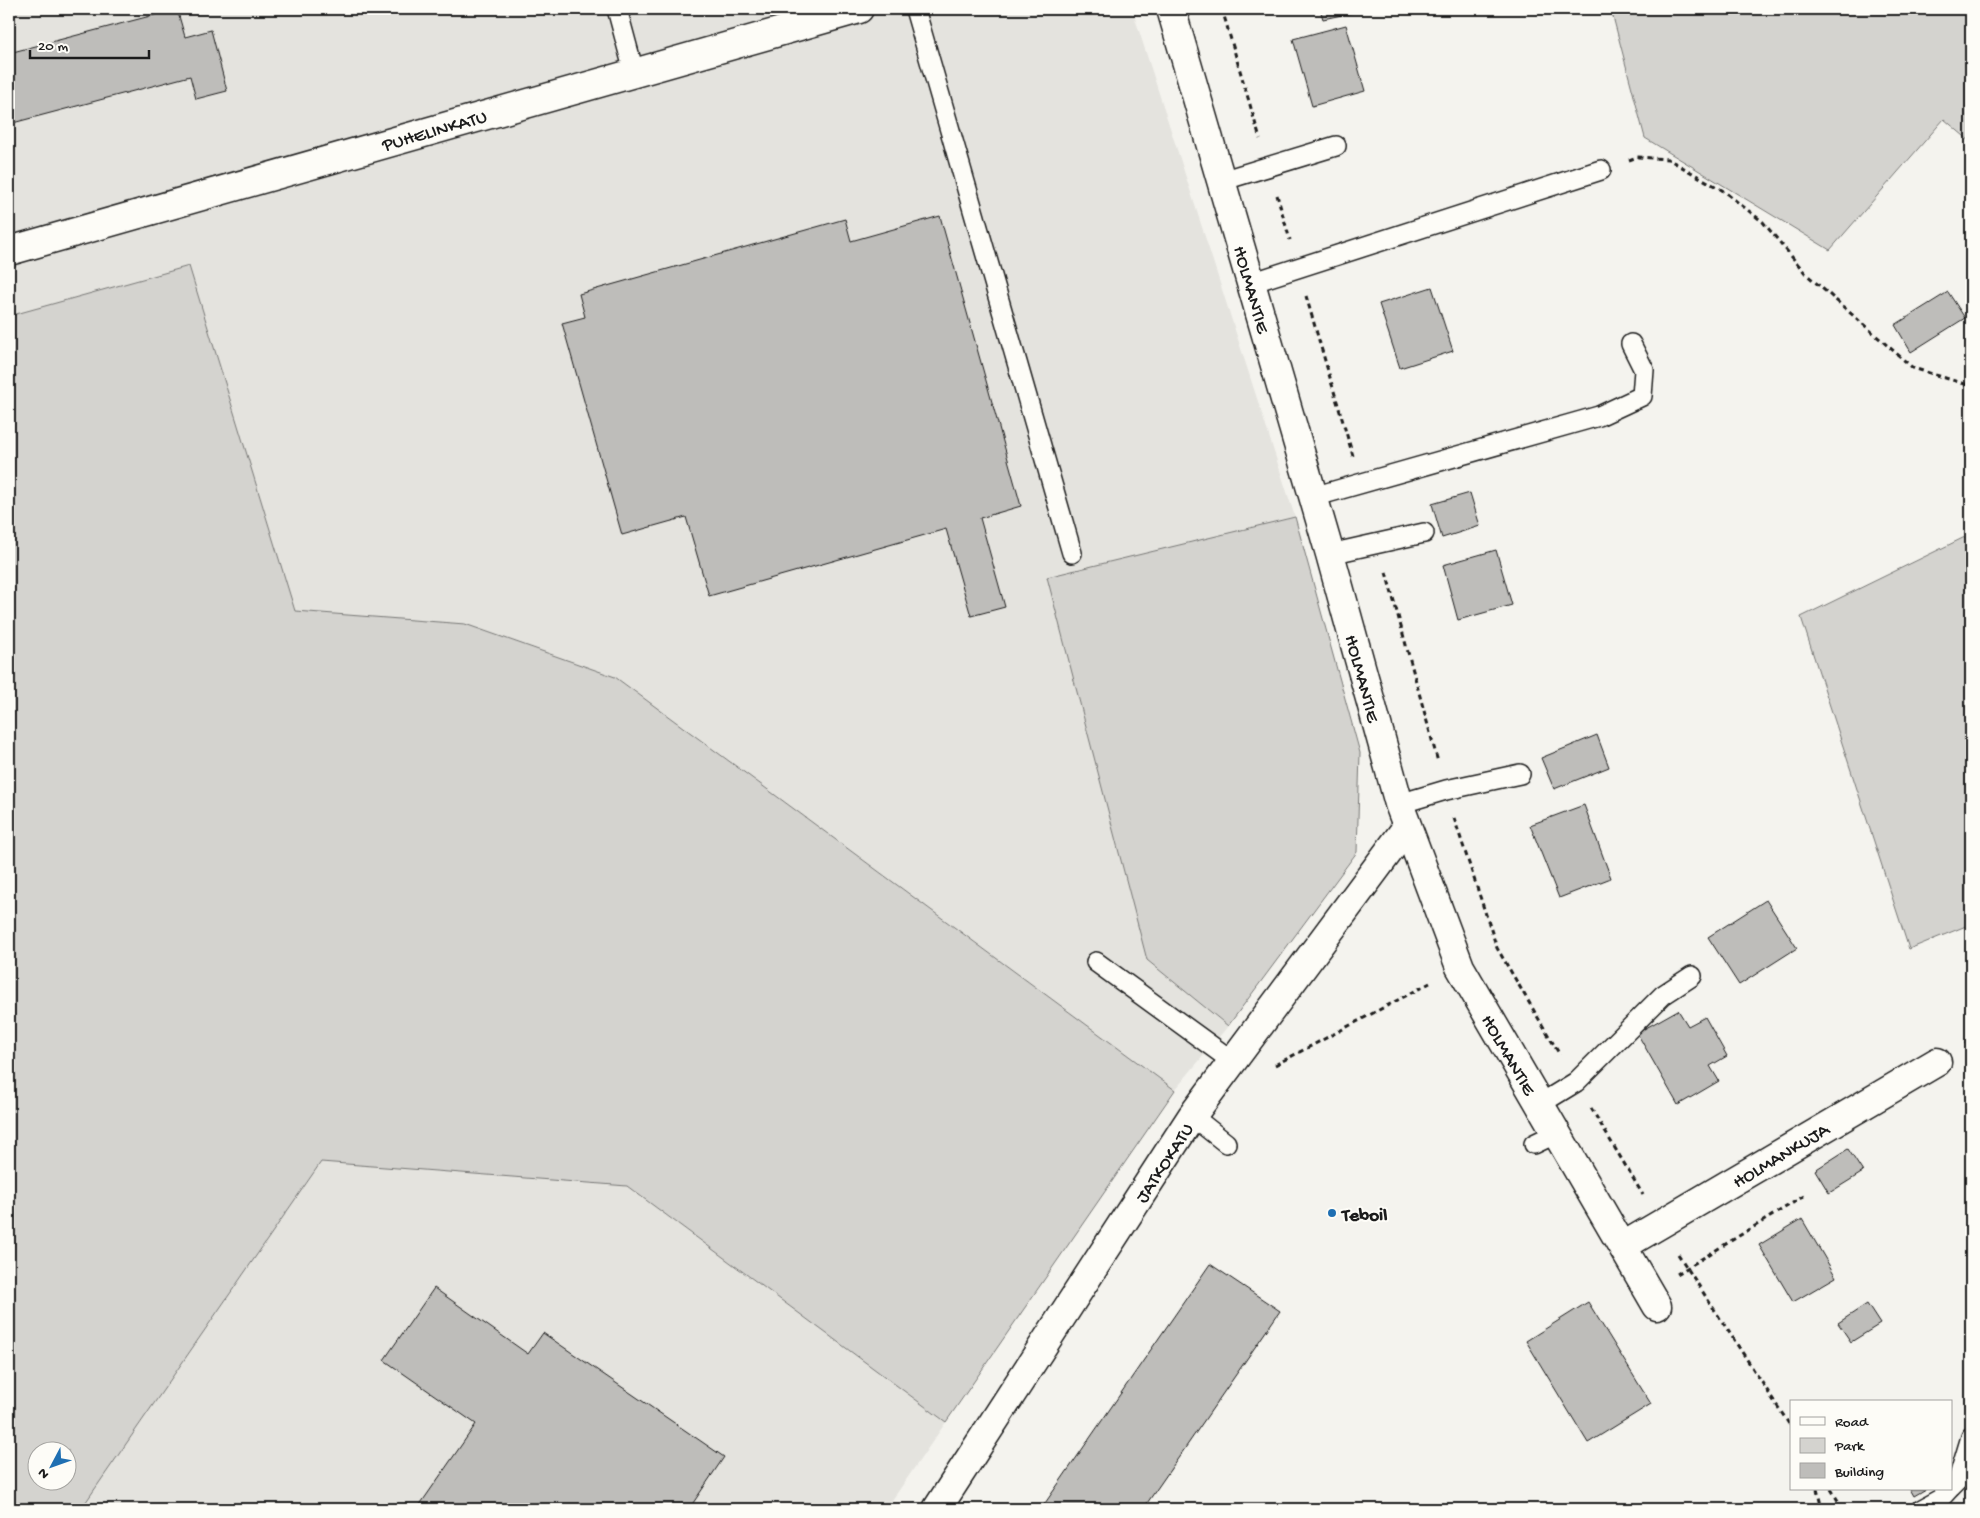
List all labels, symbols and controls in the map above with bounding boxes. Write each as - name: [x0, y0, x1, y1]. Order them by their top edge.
- scale bar: [30, 28, 149, 60]
- text: 20 m: [38, 38, 68, 56]
- street label: PUHELINKATU: [379, 106, 490, 159]
- street label: HOLMANTIE: [1226, 244, 1273, 337]
- street label: HOLMANTIE: [1338, 633, 1384, 726]
- street label: HOLMANTIE: [1475, 1011, 1540, 1101]
- street label: HOLMANKUJA: [1729, 1118, 1836, 1195]
- street label: JATKOKATU: [1132, 1120, 1200, 1208]
- place label: Teboil: [1340, 1205, 1387, 1228]
- marker: Teboil: [1326, 1207, 1338, 1219]
- legend: [1790, 1400, 1952, 1490]
- text: Road: [1835, 1414, 1869, 1432]
- text: Park: [1834, 1438, 1865, 1456]
- north arrow: [28, 1440, 78, 1490]
- text: N: [35, 1464, 53, 1482]
- text: Building: [1834, 1464, 1884, 1482]

